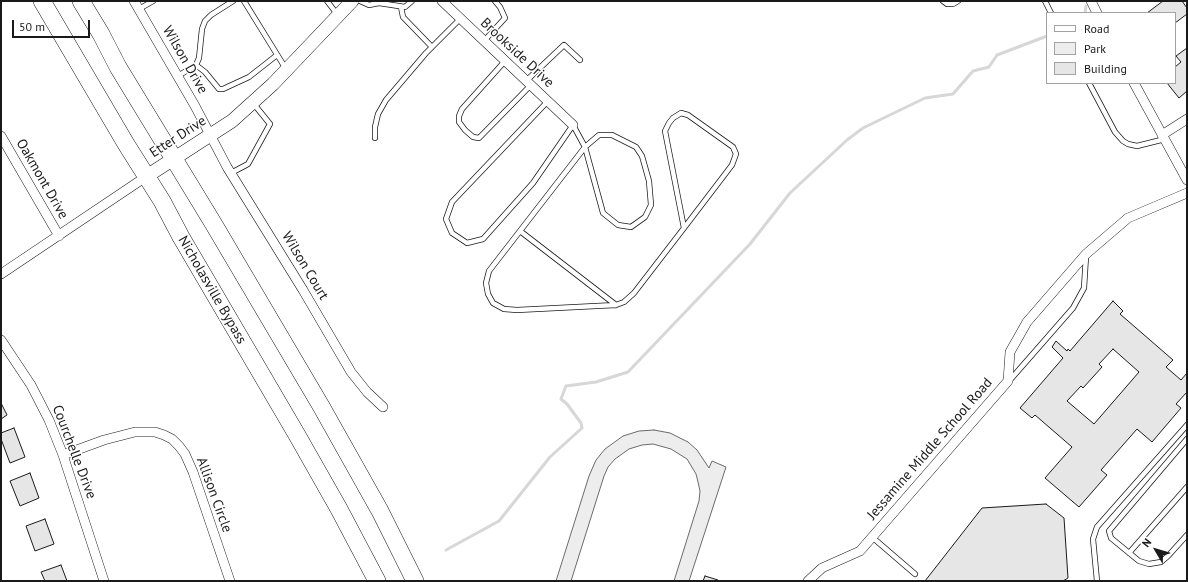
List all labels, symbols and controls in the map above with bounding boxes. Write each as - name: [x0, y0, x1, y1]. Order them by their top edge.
- scale bar: [14, 12, 92, 38]
- legend: [1046, 12, 1176, 84]
- street label: Brookside Drive: [477, 15, 557, 91]
- text: 50 m: [19, 19, 45, 34]
- text: Road: [1084, 21, 1109, 36]
- street label: Wilson Drive: [159, 23, 211, 97]
- text: Park: [1084, 41, 1106, 56]
- text: Building: [1084, 61, 1127, 76]
- street label: Etter Drive: [147, 113, 209, 161]
- street label: Oakmont Drive: [12, 136, 72, 222]
- street label: Wilson Court: [278, 229, 332, 303]
- street label: Nicholasville Bypass: [174, 233, 250, 347]
- street label: Jessamine Middle School Road: [864, 375, 996, 523]
- street label: Courchelle Drive: [48, 403, 100, 501]
- street label: Allison Circle: [193, 455, 235, 535]
- north arrow: [1136, 530, 1176, 570]
- text: N: [1139, 535, 1154, 550]

